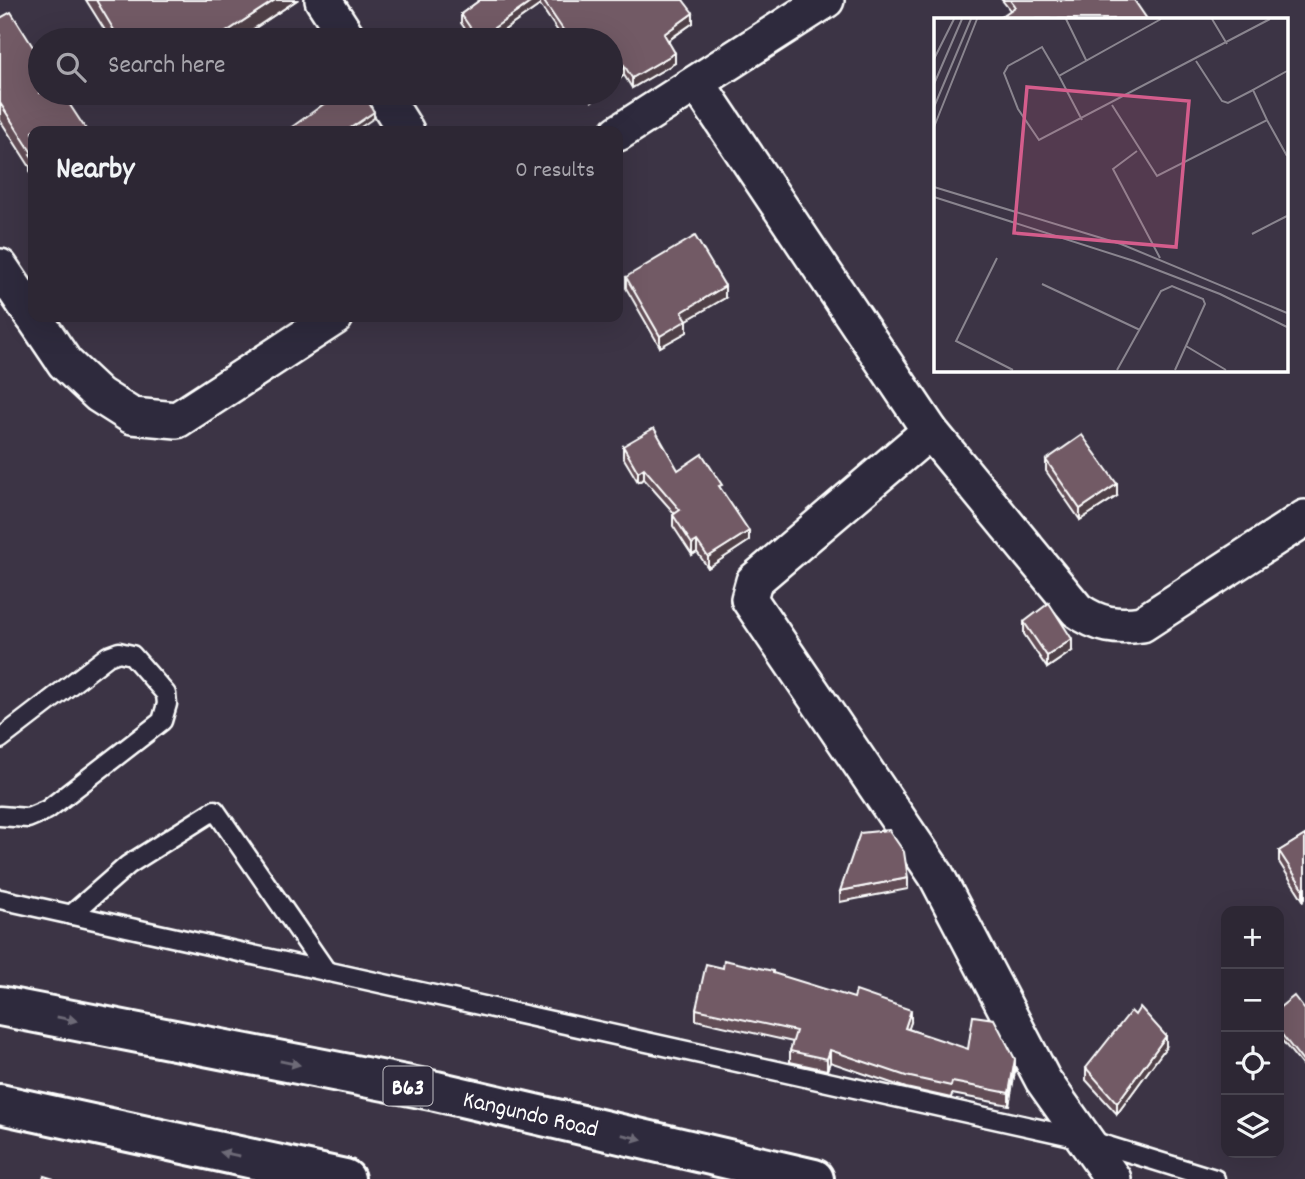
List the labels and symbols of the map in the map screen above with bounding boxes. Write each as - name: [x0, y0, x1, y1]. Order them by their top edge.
- inset map: [934, 18, 1288, 371]
- one-way arrow: [56, 1014, 78, 1025]
- one-way arrow: [279, 1057, 301, 1068]
- road number: B63: [384, 1066, 432, 1106]
- street label: Kangundo Road: [459, 1084, 601, 1148]
- one-way arrow: [621, 1131, 643, 1142]
- one-way arrow: [219, 1148, 241, 1159]

